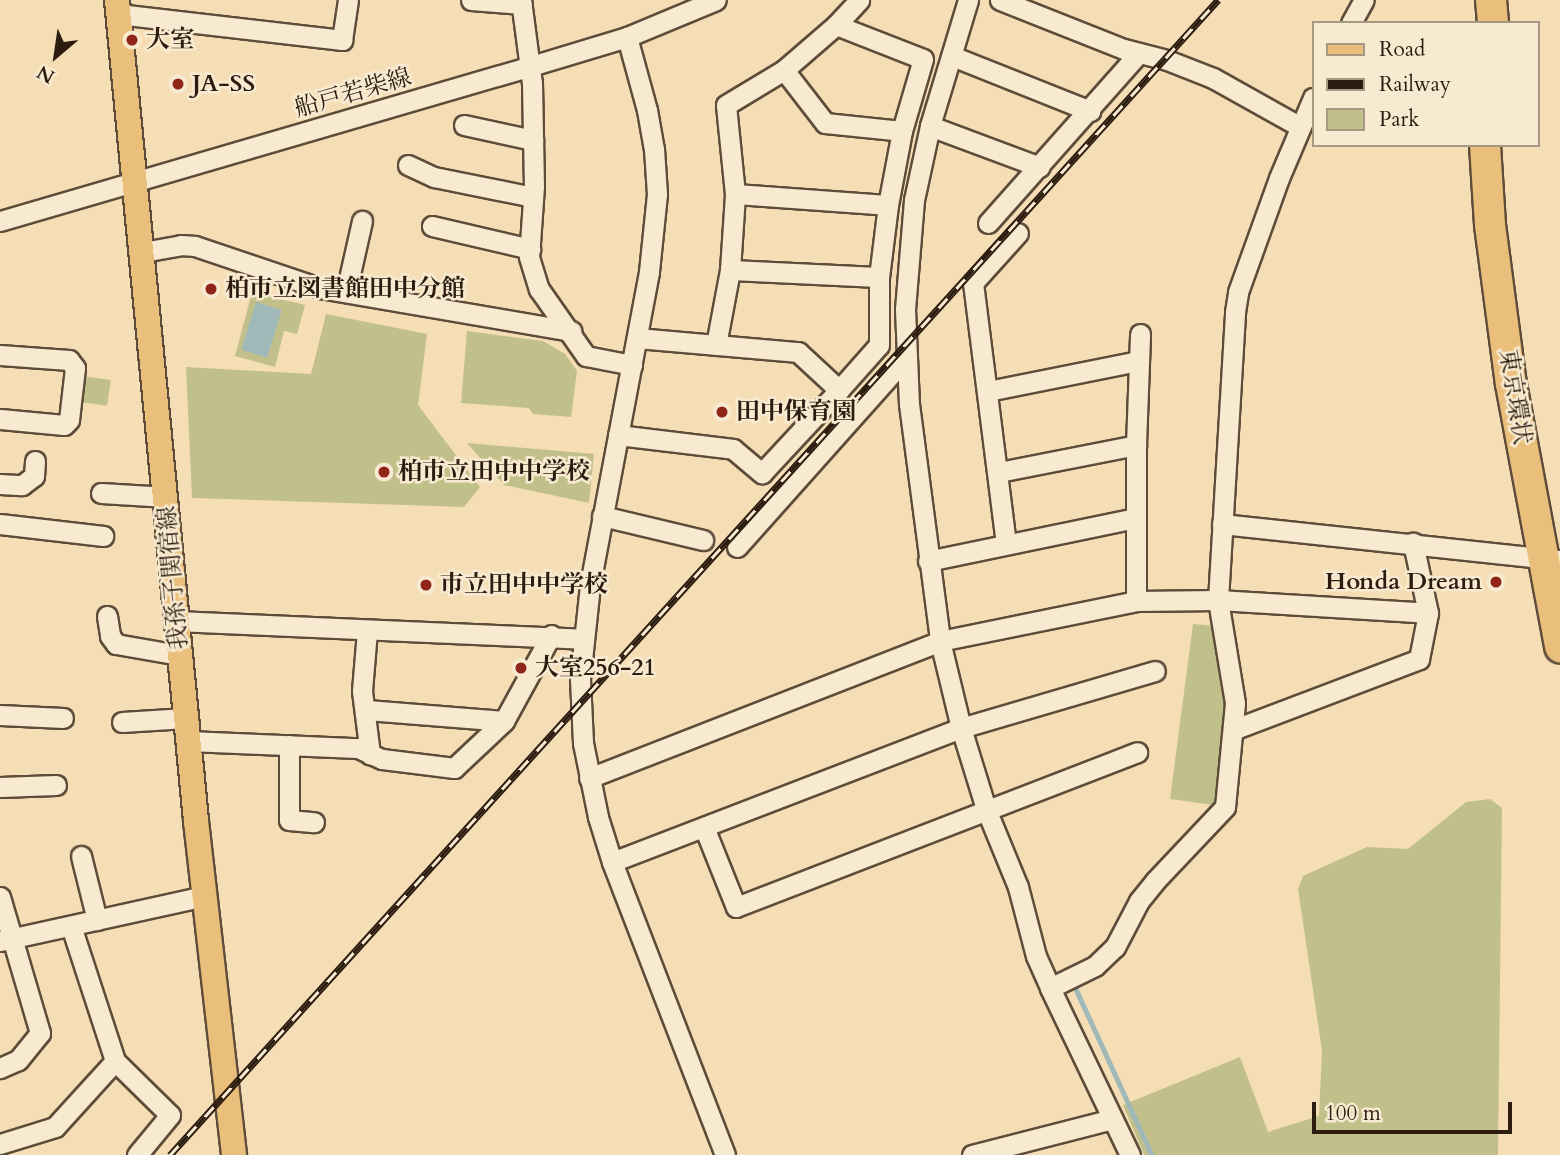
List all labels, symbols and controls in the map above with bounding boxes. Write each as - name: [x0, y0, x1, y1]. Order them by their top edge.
- north arrow: [21, 21, 91, 91]
- legend: [1312, 21, 1539, 147]
- place label: 大室: [146, 26, 194, 54]
- marker: 大室: [124, 32, 140, 48]
- text: Road: [1379, 35, 1425, 64]
- text: N: [32, 59, 59, 90]
- street label: 船戸若柴線: [291, 63, 415, 123]
- place label: JA-SS: [192, 70, 255, 98]
- text: Railway: [1379, 70, 1451, 99]
- marker: JA-SS: [170, 76, 186, 92]
- text: Park: [1379, 105, 1419, 134]
- place label: 柏市立図書館田中分館: [225, 275, 465, 303]
- marker: 柏市立図書館田中分館: [203, 281, 219, 297]
- street label: 東京環状: [1493, 347, 1537, 447]
- place label: 田中保育園: [736, 398, 856, 426]
- marker: 田中保育園: [714, 404, 730, 420]
- place label: 柏市立田中中学校: [398, 458, 590, 486]
- marker: 柏市立田中中学校: [376, 464, 392, 480]
- street label: 我孫子関宿線: [152, 505, 194, 651]
- place label: Honda Dream: [1325, 568, 1482, 596]
- place label: 市立田中中学校: [440, 571, 608, 599]
- marker: Honda Dream: [1488, 574, 1504, 590]
- marker: 市立田中中学校: [418, 577, 434, 593]
- place label: 大室256-21: [535, 654, 656, 682]
- marker: 大室256-21: [513, 660, 529, 676]
- scale bar: [1315, 1088, 1514, 1132]
- text: 100 m: [1325, 1099, 1381, 1128]

